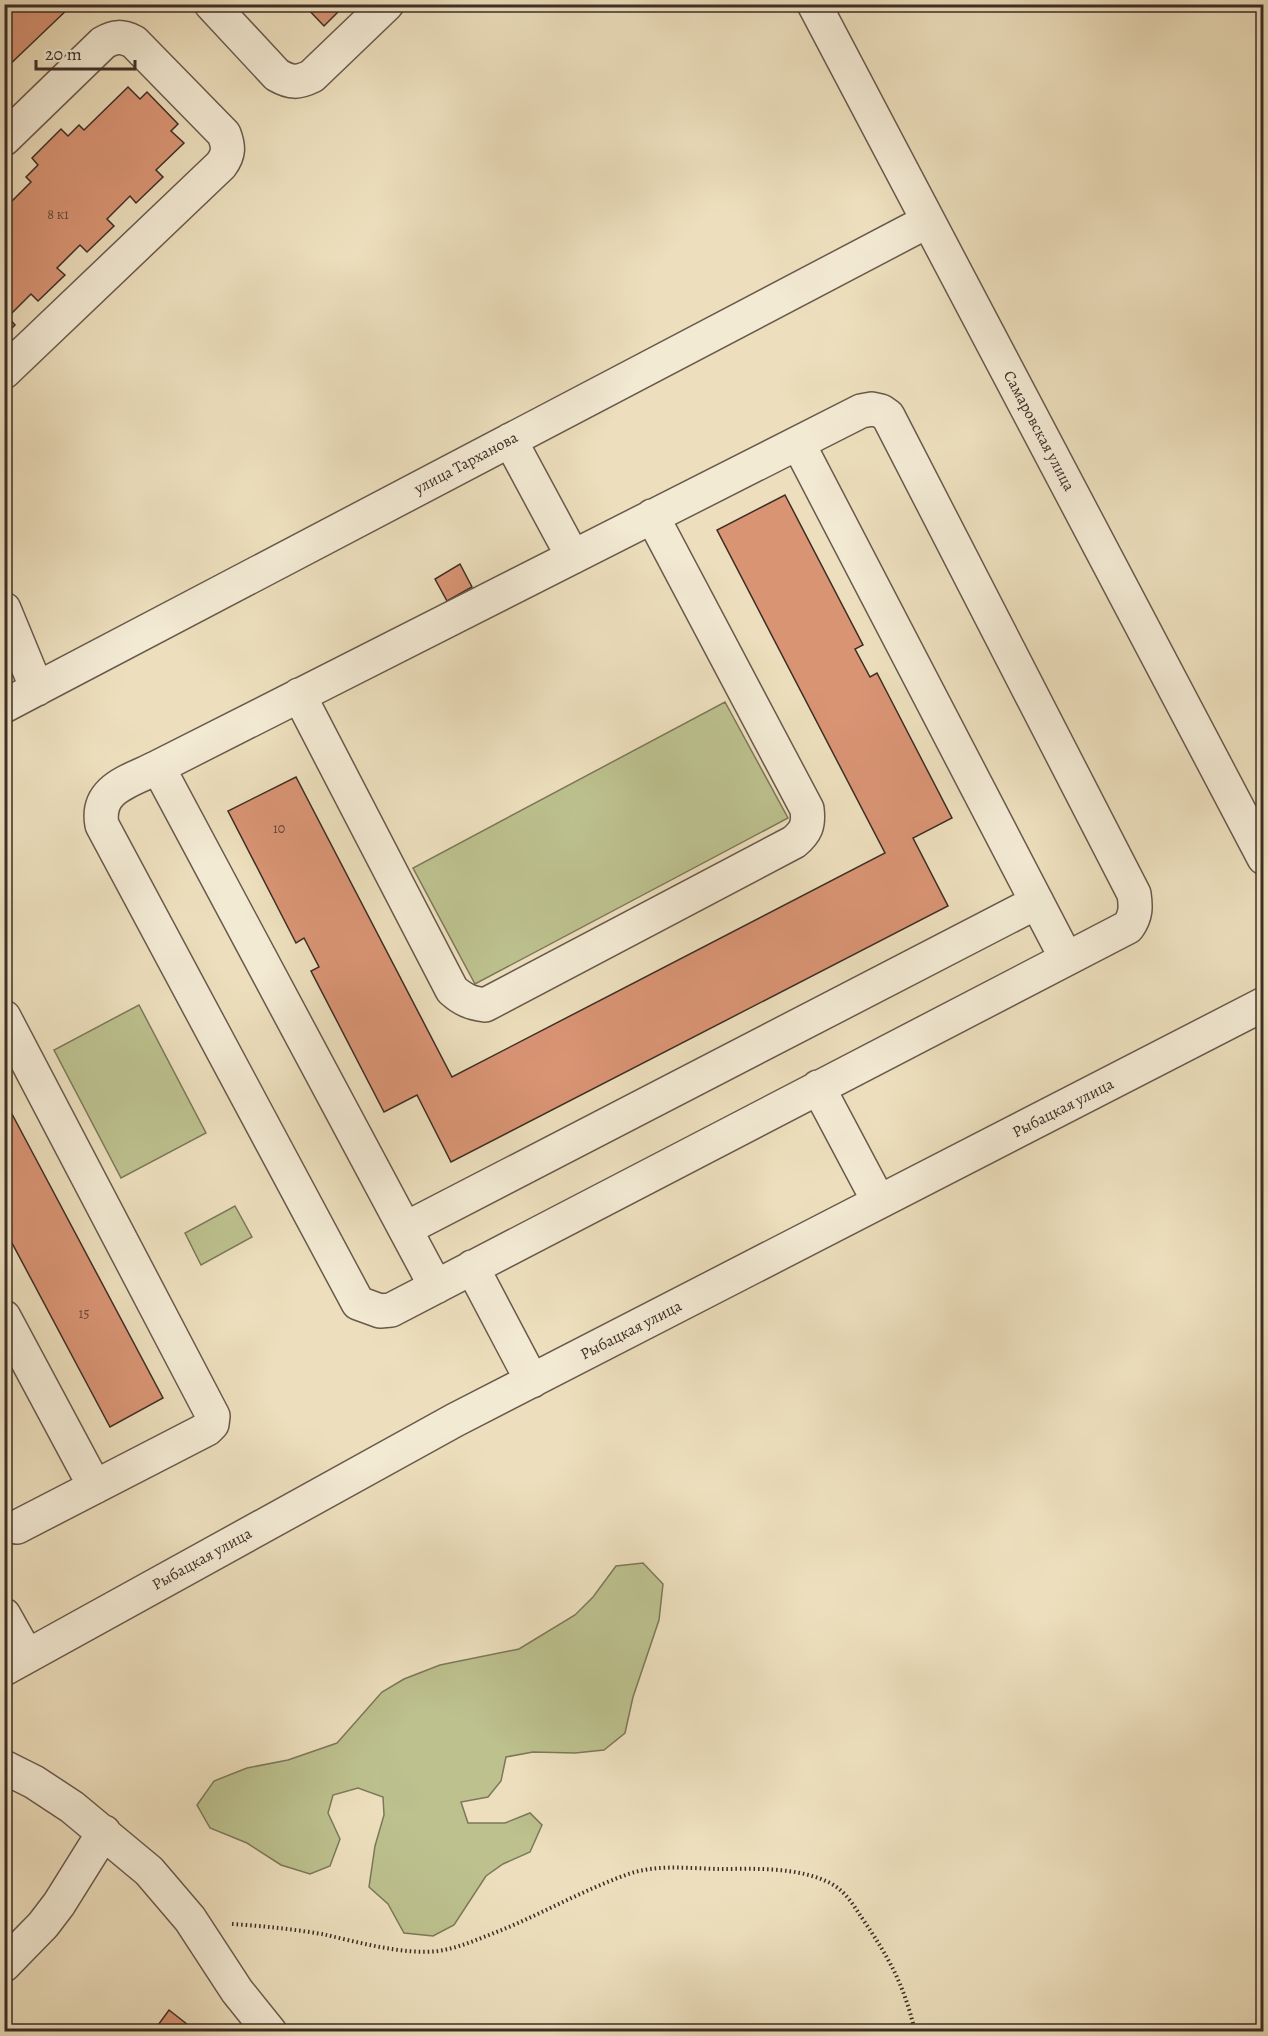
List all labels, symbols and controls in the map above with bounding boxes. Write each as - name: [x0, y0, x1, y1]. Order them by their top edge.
- scale bar: [36, 33, 135, 71]
- text: 20 m: [45, 42, 82, 66]
- house number: 8 к1: [47, 205, 69, 224]
- street label: Самаровская улица: [998, 367, 1080, 496]
- street label: улица Тарханова: [409, 426, 522, 500]
- house number: 10: [273, 819, 285, 838]
- street label: Рыбацкая улица: [1009, 1073, 1118, 1143]
- street label: Рыбацкая улица: [577, 1295, 686, 1365]
- house number: 15: [79, 1304, 89, 1323]
- street label: Рыбацкая улица: [148, 1522, 256, 1596]

